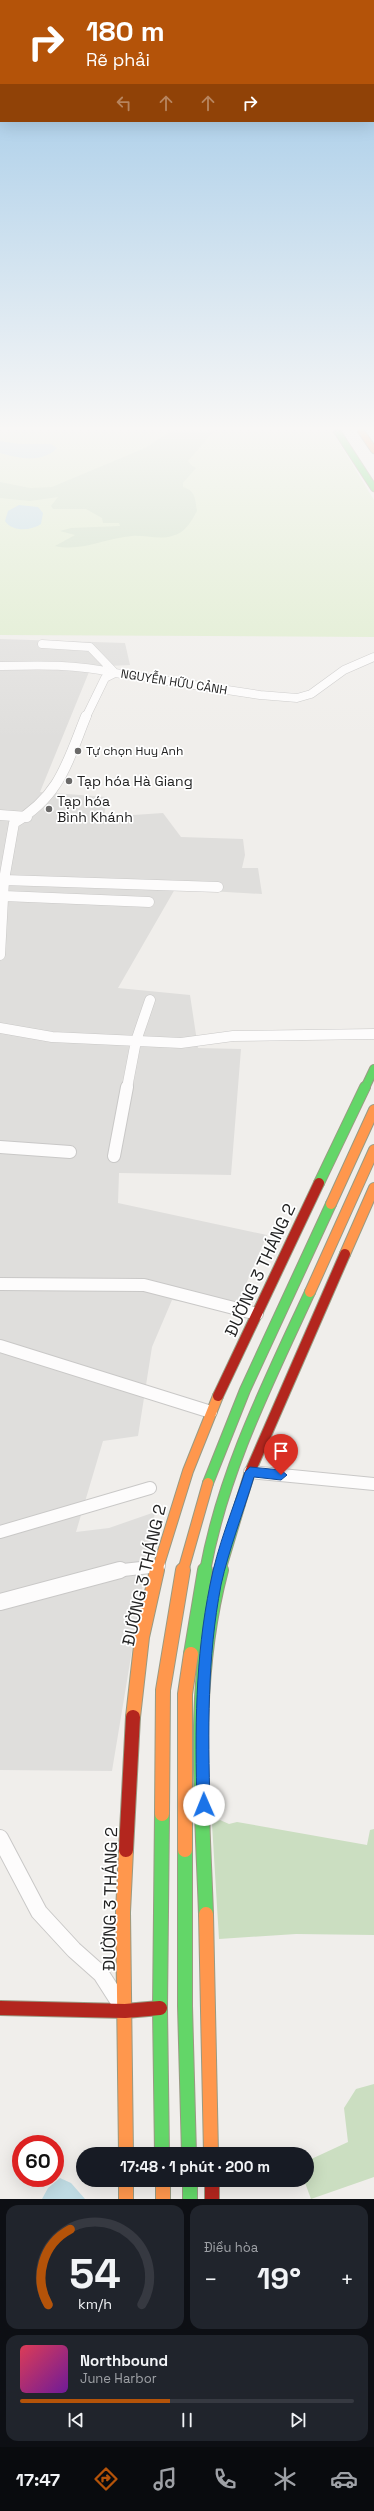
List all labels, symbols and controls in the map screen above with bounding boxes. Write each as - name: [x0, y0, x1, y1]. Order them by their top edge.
- text: 180 m: [86, 13, 165, 49]
- icon: right: [20, 16, 72, 68]
- text: Rẽ phải: [86, 48, 150, 71]
- icon: left: [113, 92, 135, 114]
- icon: ahead: [155, 92, 177, 114]
- icon: ahead: [197, 92, 219, 114]
- icon: right: [239, 92, 261, 114]
- street label: NGUYỄN HỮU CẢNH: [120, 665, 229, 698]
- place label: Tự chọn Huy Anh: [86, 743, 183, 759]
- marker: Tự chọn Huy Anh: [73, 746, 83, 756]
- place label: Tạp hóa Hà Giang: [77, 772, 193, 790]
- marker: Tạp hóa Hà Giang: [64, 776, 74, 786]
- place label: Tạp hóa Bình Khánh: [57, 792, 133, 826]
- marker: Tạp hóa Bình Khánh: [44, 804, 54, 814]
- street label: ĐƯỜNG 3 THÁNG 2: [220, 1200, 300, 1340]
- pin: [264, 1434, 298, 1475]
- icon: arrive: [270, 1440, 292, 1462]
- street label: ĐƯỜNG 3 THÁNG 2: [117, 1502, 171, 1648]
- position arrow: [183, 1784, 225, 1826]
- street label: ĐƯỜNG 3 THÁNG 2: [98, 1827, 122, 1971]
- speed limit sign: 60: [12, 2135, 64, 2187]
- text: 17:48 · 1 phút · 200 m: [120, 2157, 270, 2176]
- text: Điều hòa: [204, 2239, 258, 2256]
- text: 54: [69, 2247, 121, 2300]
- text: 19°: [257, 2259, 301, 2298]
- text: −: [204, 2265, 218, 2293]
- text: +: [340, 2265, 354, 2293]
- text: km/h: [78, 2295, 112, 2313]
- text: Northbound: [80, 2351, 168, 2370]
- text: June Harbor: [80, 2370, 157, 2387]
- icon: previous: [65, 2409, 87, 2431]
- icon: pause: [176, 2409, 198, 2431]
- icon: next: [287, 2409, 309, 2431]
- icon: directions: [92, 2465, 120, 2493]
- icon: music: [151, 2465, 179, 2493]
- icon: phone: [211, 2465, 239, 2493]
- icon: climate: [271, 2465, 299, 2493]
- icon: car: [330, 2465, 358, 2493]
- text: 17:47: [16, 2468, 60, 2491]

